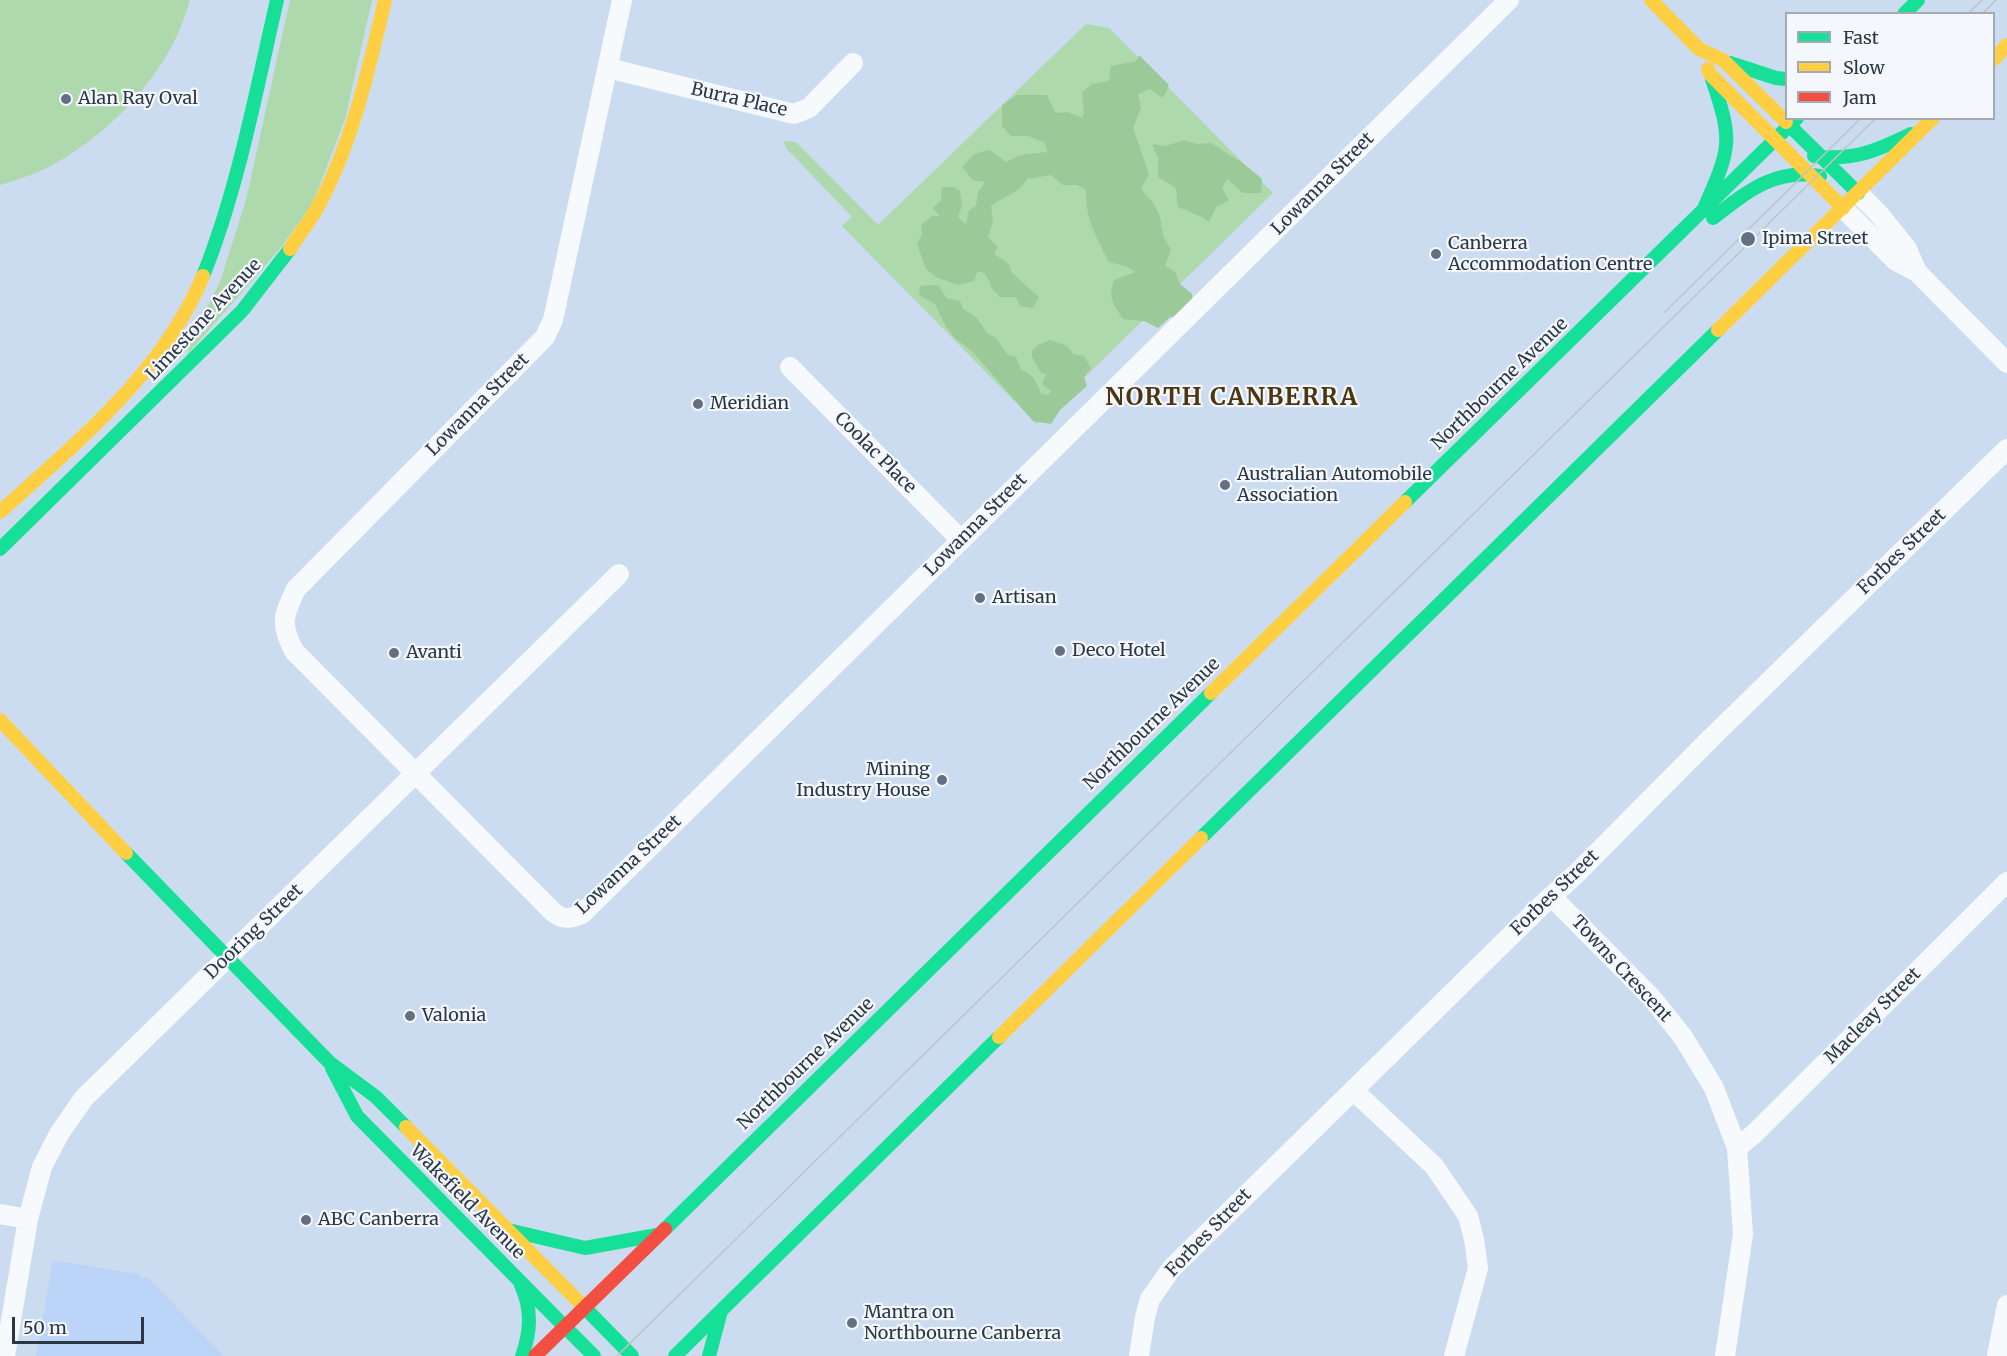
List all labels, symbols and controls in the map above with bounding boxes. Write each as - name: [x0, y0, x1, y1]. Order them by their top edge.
- legend: [1785, 12, 1995, 120]
- text: Fast: [1843, 26, 1879, 49]
- text: Slow: [1843, 56, 1885, 79]
- street label: Burra Place: [689, 78, 789, 122]
- text: Jam: [1843, 86, 1877, 109]
- place label: Alan Ray Oval: [78, 88, 198, 110]
- marker: Alan Ray Oval: [59, 92, 73, 106]
- street label: Lowanna Street: [1267, 128, 1379, 240]
- place label: Ipima Street: [1762, 228, 1868, 250]
- marker: Ipima Street: [1739, 230, 1757, 248]
- place label: Canberra Accommodation Centre: [1448, 233, 1652, 276]
- marker: Canberra Accommodation Centre: [1429, 247, 1443, 261]
- street label: Limestone Avenue: [142, 255, 266, 385]
- street label: Northbourne Avenue: [1427, 313, 1573, 455]
- street label: Lowanna Street: [422, 349, 534, 461]
- district label: NORTH CANBERRA: [1105, 384, 1359, 412]
- place label: Meridian: [710, 393, 789, 415]
- marker: Meridian: [691, 397, 705, 411]
- street label: Coolac Place: [830, 408, 920, 498]
- place label: Australian Automobile Association: [1237, 464, 1432, 506]
- street label: Lowanna Street: [920, 469, 1032, 581]
- marker: Australian Automobile Association: [1218, 478, 1232, 492]
- street label: Forbes Street: [1854, 505, 1950, 599]
- place label: Artisan: [992, 587, 1057, 609]
- marker: Artisan: [973, 591, 987, 605]
- place label: Deco Hotel: [1072, 640, 1166, 662]
- place label: Avanti: [406, 642, 462, 664]
- marker: Deco Hotel: [1053, 644, 1067, 658]
- marker: Avanti: [387, 646, 401, 660]
- street label: Northbourne Avenue: [1079, 653, 1225, 795]
- place label: Mining Industry House: [796, 759, 930, 802]
- marker: Mining Industry House: [935, 773, 949, 787]
- street label: Lowanna Street: [572, 811, 686, 919]
- street label: Forbes Street: [1507, 846, 1603, 940]
- street label: Dooring Street: [201, 880, 307, 984]
- street label: Towns Crescent: [1566, 911, 1676, 1027]
- street label: Macleay Street: [1820, 963, 1926, 1069]
- street label: Northbourne Avenue: [733, 993, 879, 1135]
- place label: Valonia: [422, 1005, 486, 1027]
- marker: Valonia: [403, 1009, 417, 1023]
- street label: Wakefield Avenue: [405, 1140, 529, 1264]
- street label: Forbes Street: [1162, 1185, 1256, 1281]
- place label: ABC Canberra: [318, 1209, 439, 1231]
- marker: ABC Canberra: [299, 1213, 313, 1227]
- place label: Mantra on Northbourne Canberra: [864, 1302, 1061, 1344]
- scale bar: [15, 1305, 147, 1343]
- text: 50 m: [23, 1316, 67, 1339]
- marker: Mantra on Northbourne Canberra: [845, 1316, 859, 1330]

